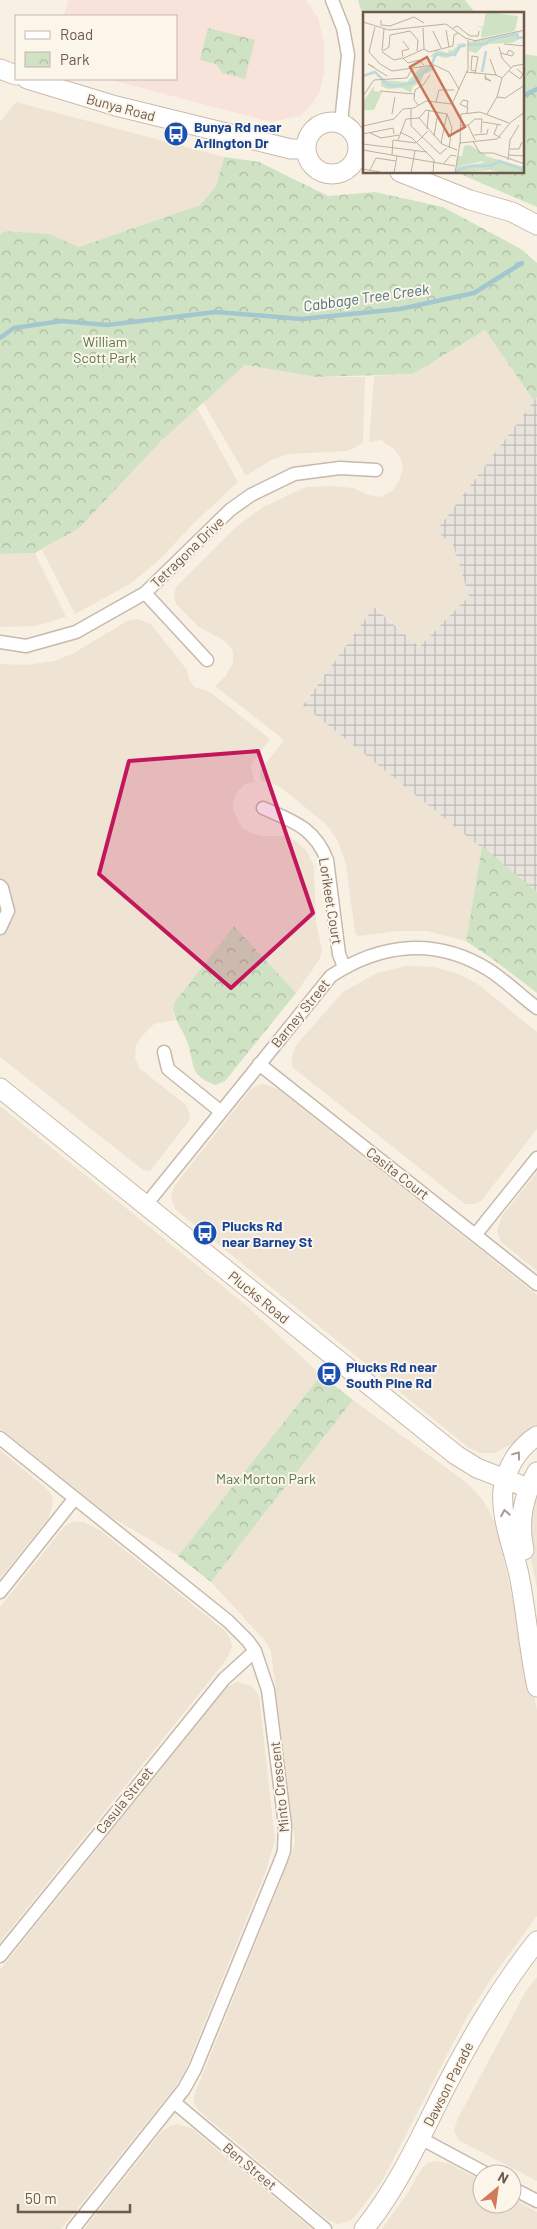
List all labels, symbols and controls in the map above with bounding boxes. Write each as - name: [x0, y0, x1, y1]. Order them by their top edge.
- inset map: [363, 12, 524, 174]
- legend: [15, 15, 178, 80]
- text: Road: [60, 25, 93, 43]
- text: Park: [60, 50, 90, 68]
- street label: Bunya Road: [85, 90, 157, 124]
- place label: Bunya Rd near Arlington Dr: [194, 118, 282, 151]
- bus stop icon: Bunya Rd near Arlington Dr: [163, 121, 189, 147]
- water label: Cabbage Tree Creek: [302, 279, 431, 315]
- park label: William Scott Park: [73, 333, 137, 366]
- street label: Tetragona Drive: [147, 513, 227, 591]
- street label: Lorikeet Court: [316, 856, 346, 946]
- street label: Barney Street: [267, 975, 333, 1051]
- street label: Casita Court: [363, 1143, 433, 1203]
- place label: Plucks Rd near Barney St: [222, 1217, 313, 1250]
- bus stop icon: Plucks Rd near Barney St: [192, 1220, 218, 1246]
- street label: Plucks Road: [225, 1267, 293, 1327]
- place label: Plucks Rd near South Pine Rd: [346, 1358, 438, 1391]
- bus stop icon: Plucks Rd near South Pine Rd: [316, 1361, 342, 1387]
- one-way arrow: [511, 1451, 520, 1461]
- park label: Max Morton Park: [216, 1470, 316, 1487]
- one-way arrow: [501, 1509, 511, 1518]
- street label: Minto Crescent: [266, 1741, 292, 1833]
- street label: Casula Street: [92, 1763, 156, 1837]
- street label: Dawson Parade: [419, 2039, 477, 2129]
- street label: Ben Street: [220, 2139, 280, 2193]
- north arrow: [472, 2164, 522, 2214]
- text: N: [495, 2168, 512, 2187]
- scale bar: [18, 2182, 130, 2214]
- text: 50 m: [25, 2189, 57, 2207]

